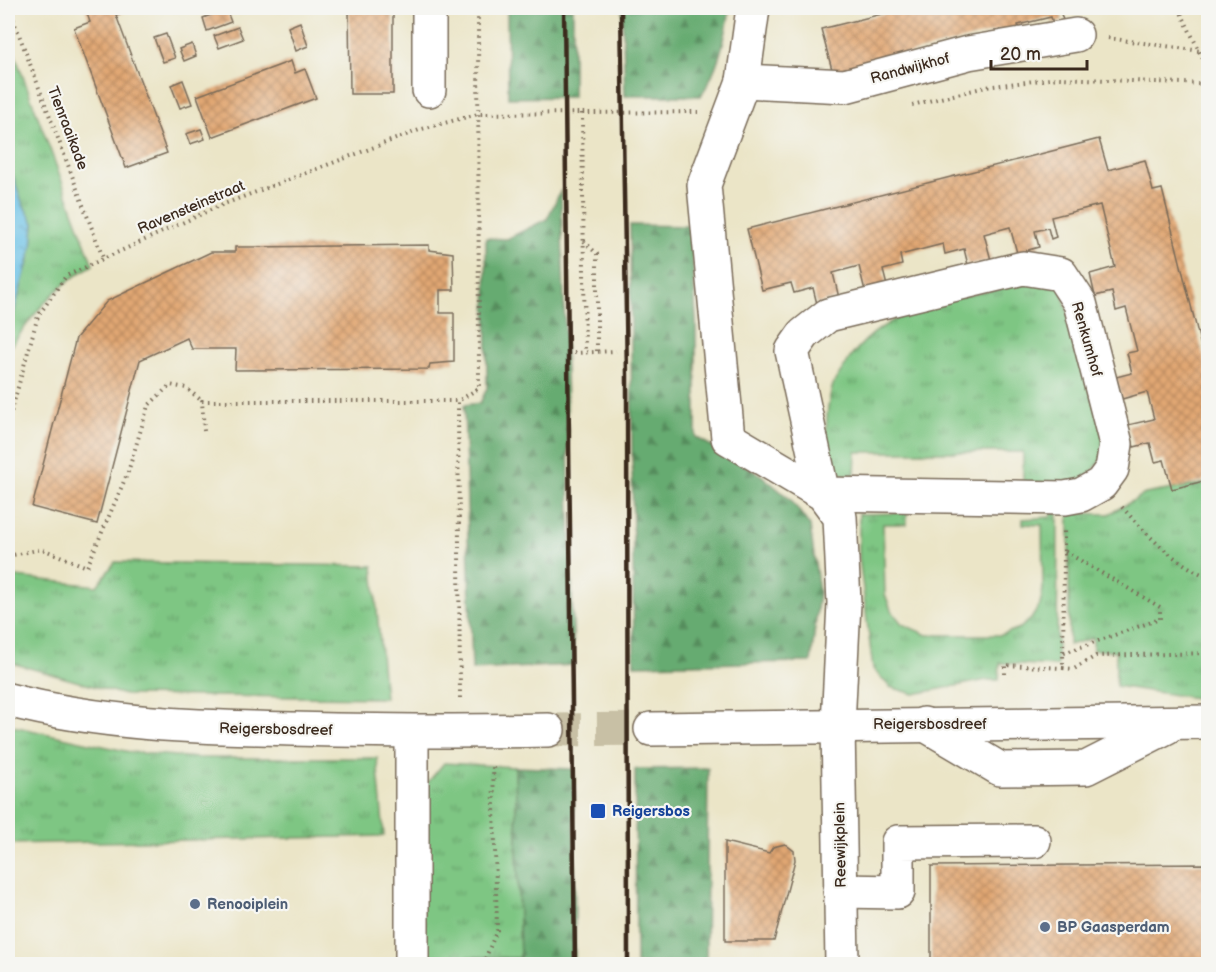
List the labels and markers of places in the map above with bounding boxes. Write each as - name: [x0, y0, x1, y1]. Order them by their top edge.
- marker: Reigersbos: [589, 802, 607, 820]
- place label: Reigersbos: [612, 802, 690, 821]
- place label: Renooiplein: [207, 895, 288, 914]
- marker: Renooiplein: [188, 897, 202, 911]
- place label: BP Gaasperdam: [1057, 918, 1170, 937]
- marker: BP Gaasperdam: [1038, 920, 1052, 934]

